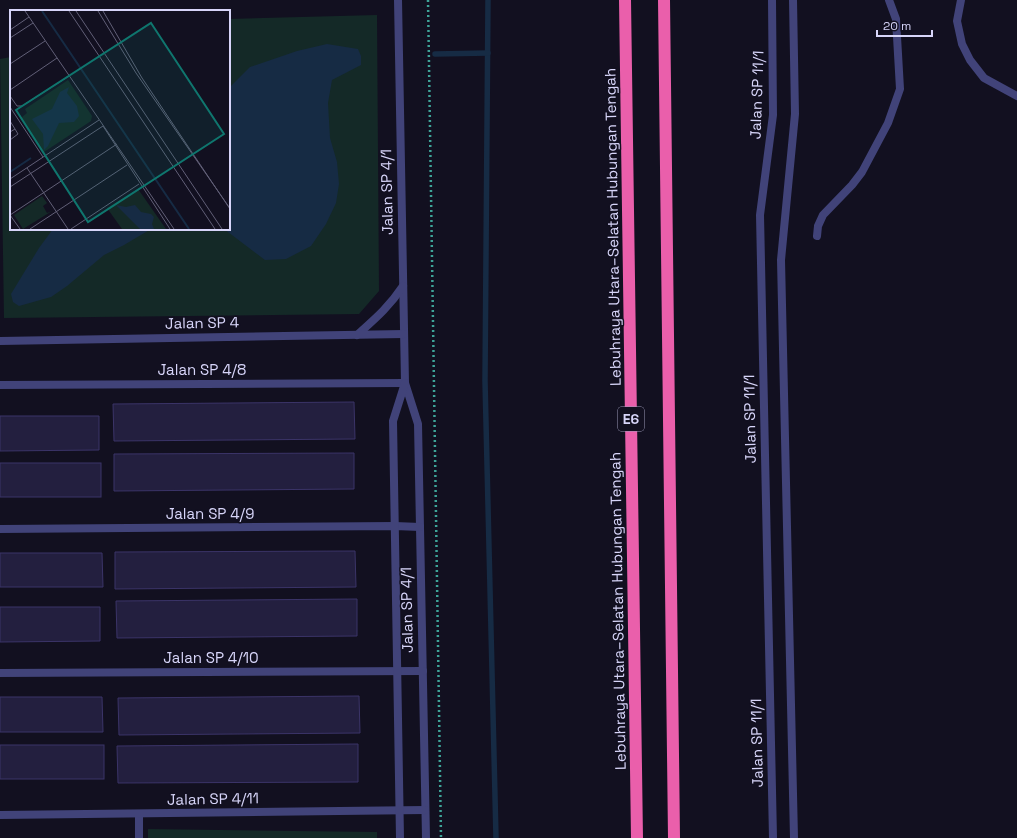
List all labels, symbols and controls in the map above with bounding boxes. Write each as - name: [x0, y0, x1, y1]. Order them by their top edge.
- inset map: [10, 10, 230, 230]
- scale bar: [877, 12, 932, 38]
- text: 20 m: [883, 18, 911, 34]
- street label: Jalan SP 11/1: [745, 50, 768, 140]
- street label: Lebuhraya Utara–Selatan Hubungan Tengah: [600, 68, 625, 386]
- street label: Jalan SP 4/1: [376, 149, 397, 235]
- street label: Jalan SP 4: [165, 312, 239, 333]
- street label: Jalan SP 4/8: [158, 360, 246, 379]
- street label: Jalan SP 11/1: [739, 374, 760, 464]
- road number: E6: [618, 407, 644, 431]
- street label: Lebuhraya Utara–Selatan Hubungan Tengah: [605, 452, 630, 770]
- street label: Jalan SP 4/9: [166, 504, 254, 523]
- street label: Jalan SP 4/1: [396, 567, 417, 653]
- street label: Jalan SP 4/10: [163, 648, 259, 667]
- street label: Jalan SP 11/1: [746, 698, 767, 788]
- street label: Jalan SP 4/11: [167, 788, 259, 809]

